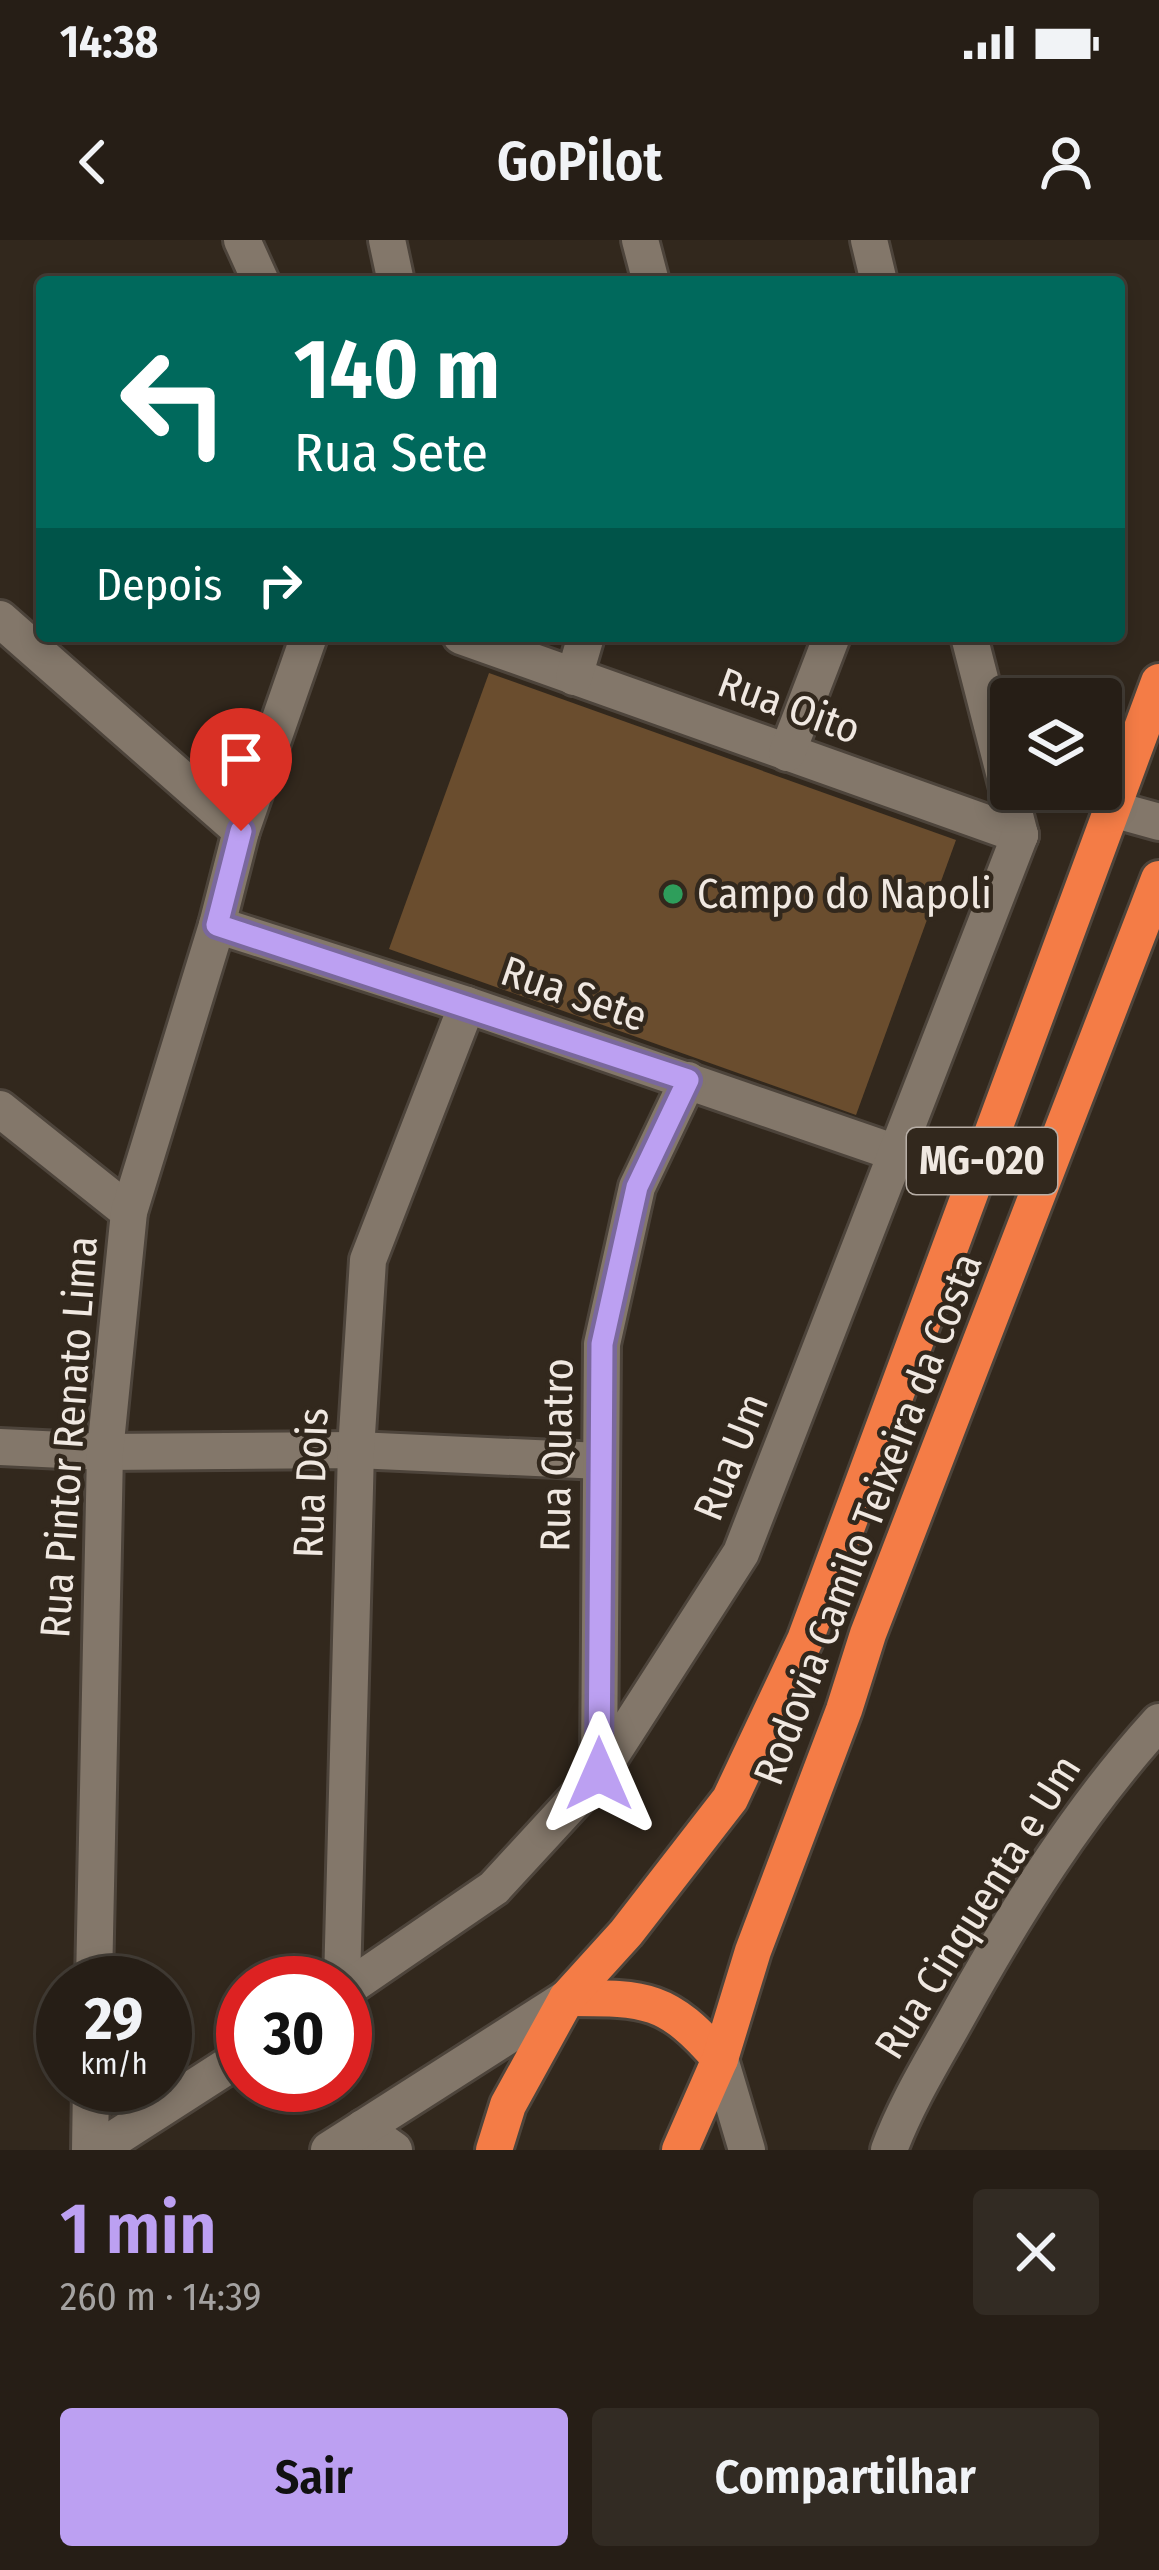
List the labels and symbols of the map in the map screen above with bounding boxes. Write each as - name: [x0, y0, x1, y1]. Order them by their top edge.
- street label: Rua Oito: [711, 657, 867, 755]
- pin: [190, 708, 292, 831]
- place label: Campo do Napoli: [697, 869, 992, 919]
- marker: Campo do Napoli: [660, 881, 686, 907]
- street label: Rua Sete: [495, 946, 653, 1042]
- road number: MG-020: [907, 1128, 1057, 1194]
- street label: Rua Pintor Renato Lima: [30, 1234, 108, 1640]
- street label: Rodovia Camilo Teixeira da Costa: [743, 1246, 993, 1792]
- street label: Rua Quatro: [530, 1358, 584, 1552]
- street label: Rua Um: [683, 1386, 779, 1528]
- street label: Rua Dois: [283, 1407, 339, 1559]
- position arrow: [536, 1711, 662, 1837]
- street label: Rua Cinquenta e Um: [865, 1746, 1091, 2068]
- speed limit sign: 30: [216, 1956, 372, 2112]

